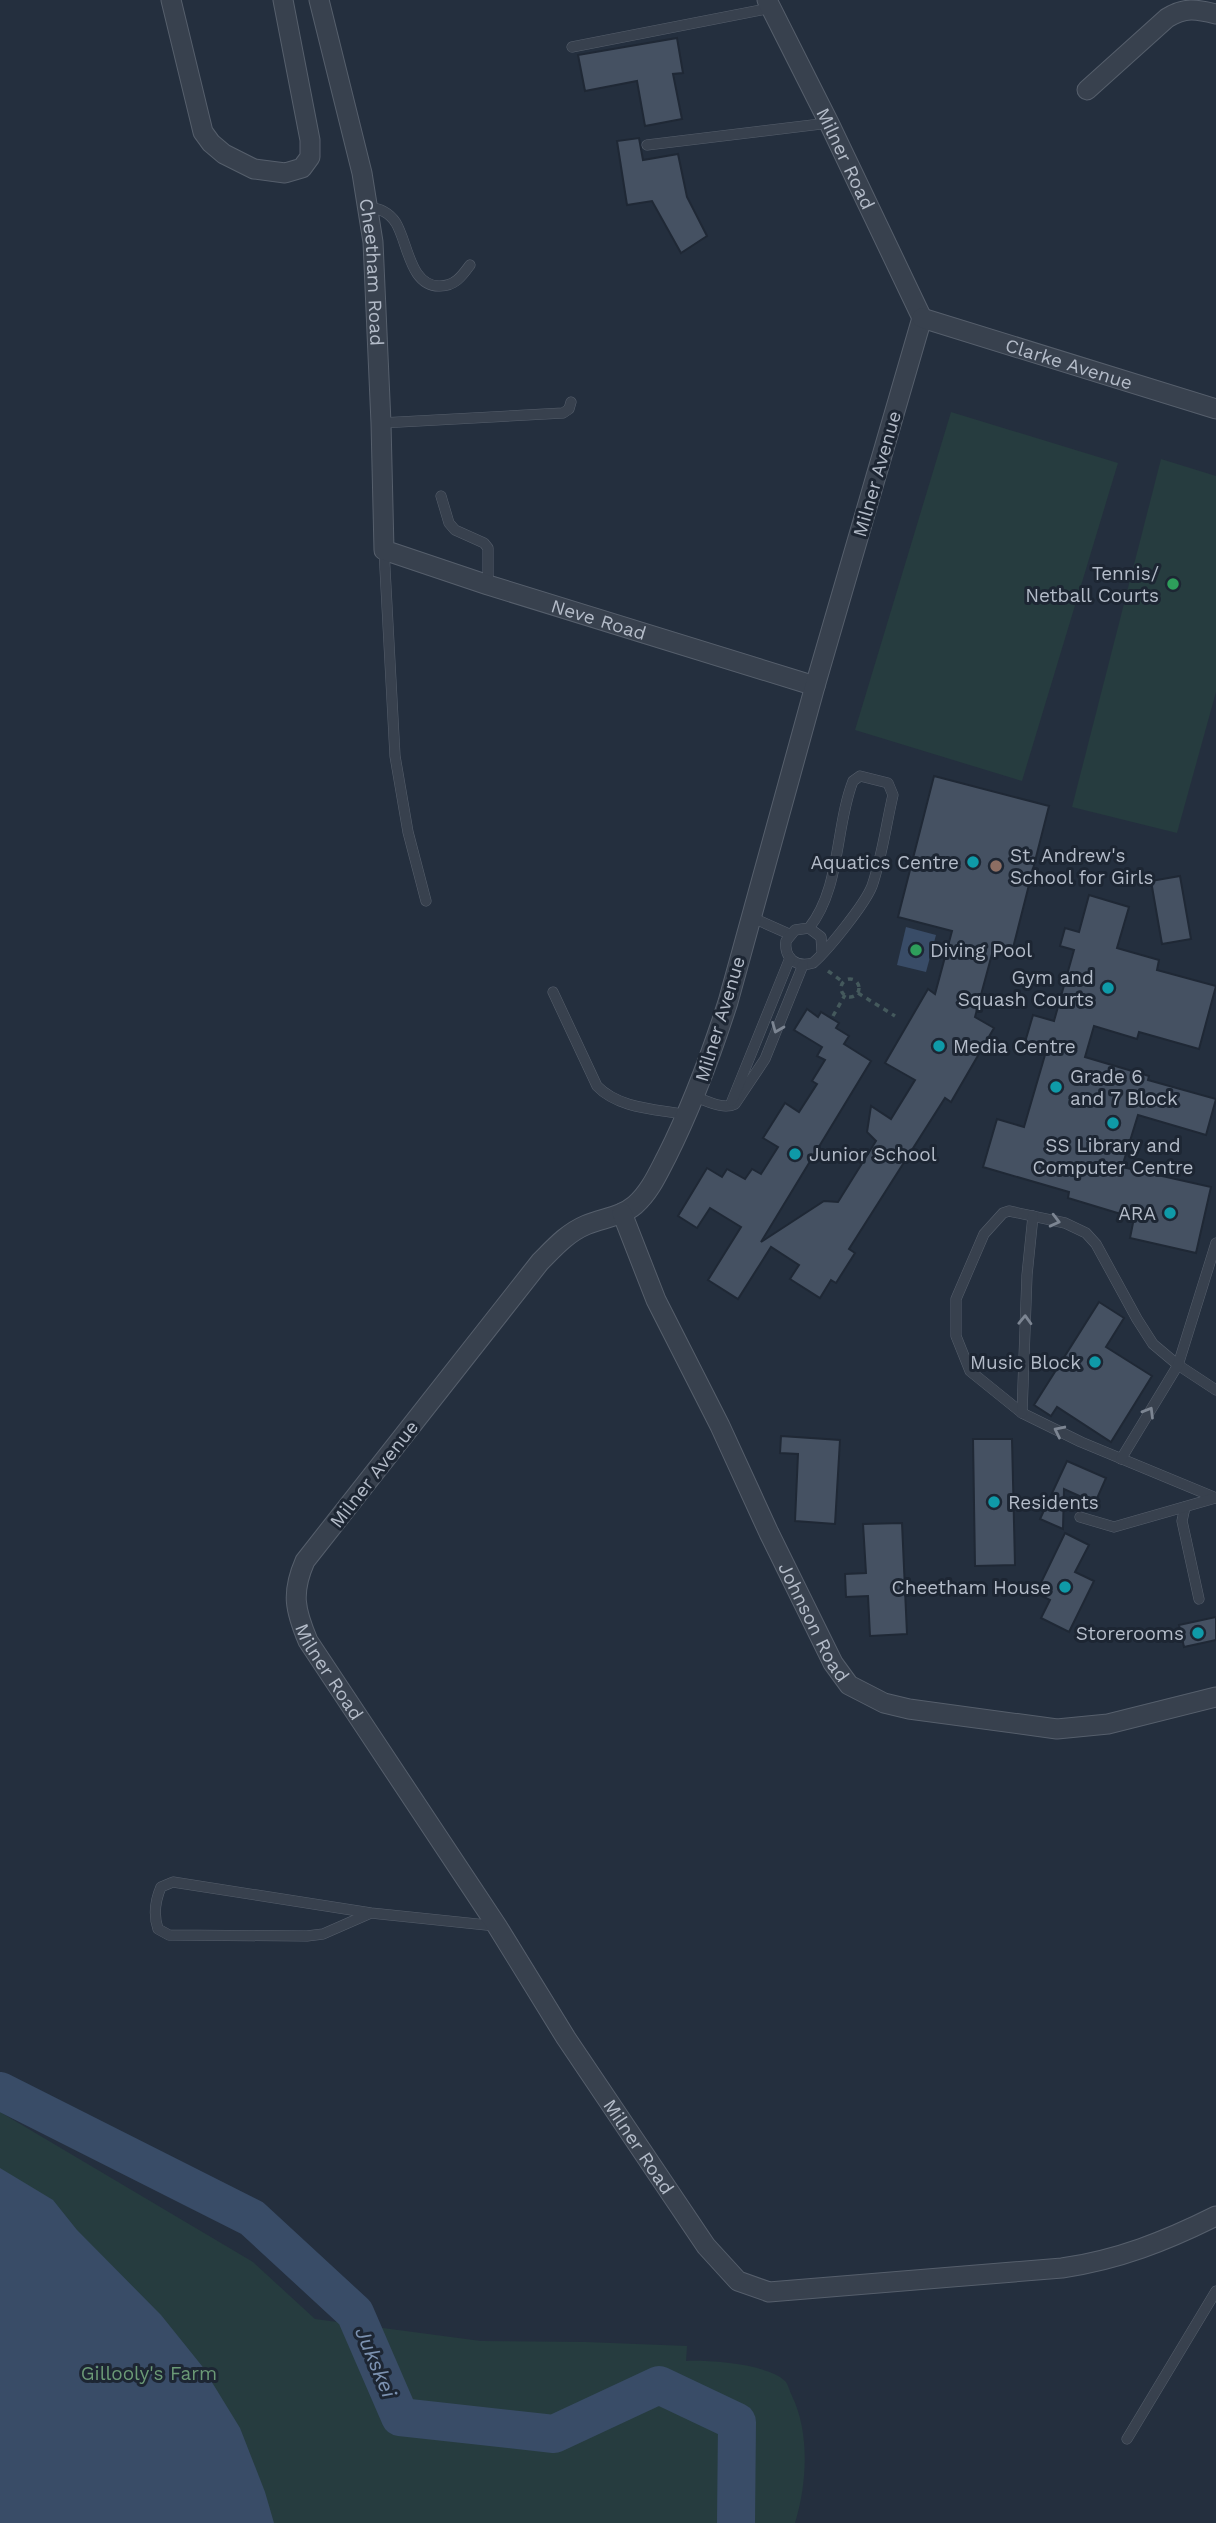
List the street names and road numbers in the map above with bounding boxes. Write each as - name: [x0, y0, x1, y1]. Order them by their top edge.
- street label: Milner Road: [812, 104, 880, 213]
- street label: Cheetham Road: [355, 197, 389, 346]
- street label: Clarke Avenue: [1003, 333, 1135, 394]
- street label: Milner Avenue: [848, 408, 906, 540]
- street label: Neve Road: [548, 594, 649, 645]
- street label: Milner Avenue: [690, 953, 750, 1085]
- street label: Milner Avenue: [325, 1416, 423, 1532]
- street label: Johnson Road: [774, 1558, 854, 1686]
- street label: Milner Road: [291, 1620, 369, 1724]
- street label: Milner Road: [599, 2094, 679, 2198]

